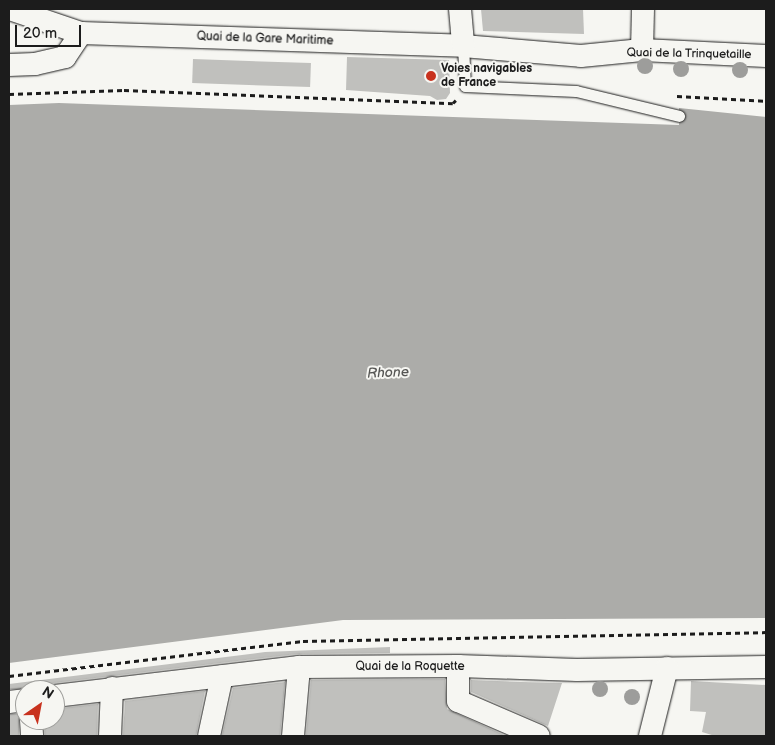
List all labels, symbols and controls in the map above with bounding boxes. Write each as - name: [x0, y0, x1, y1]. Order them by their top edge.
- scale bar: [18, 15, 84, 47]
- text: 20 m: [23, 24, 57, 43]
- street label: Quai de la Gare Maritime: [196, 29, 334, 49]
- street label: Quai de la Trinquetaille: [626, 46, 752, 62]
- place label: Voies navigables de France: [441, 62, 532, 90]
- marker: Voies navigables de France: [425, 70, 437, 82]
- water label: Rhone: [367, 364, 409, 382]
- street label: Quai de la Roquette: [356, 660, 464, 674]
- north arrow: [15, 680, 65, 730]
- text: N: [39, 683, 57, 703]

